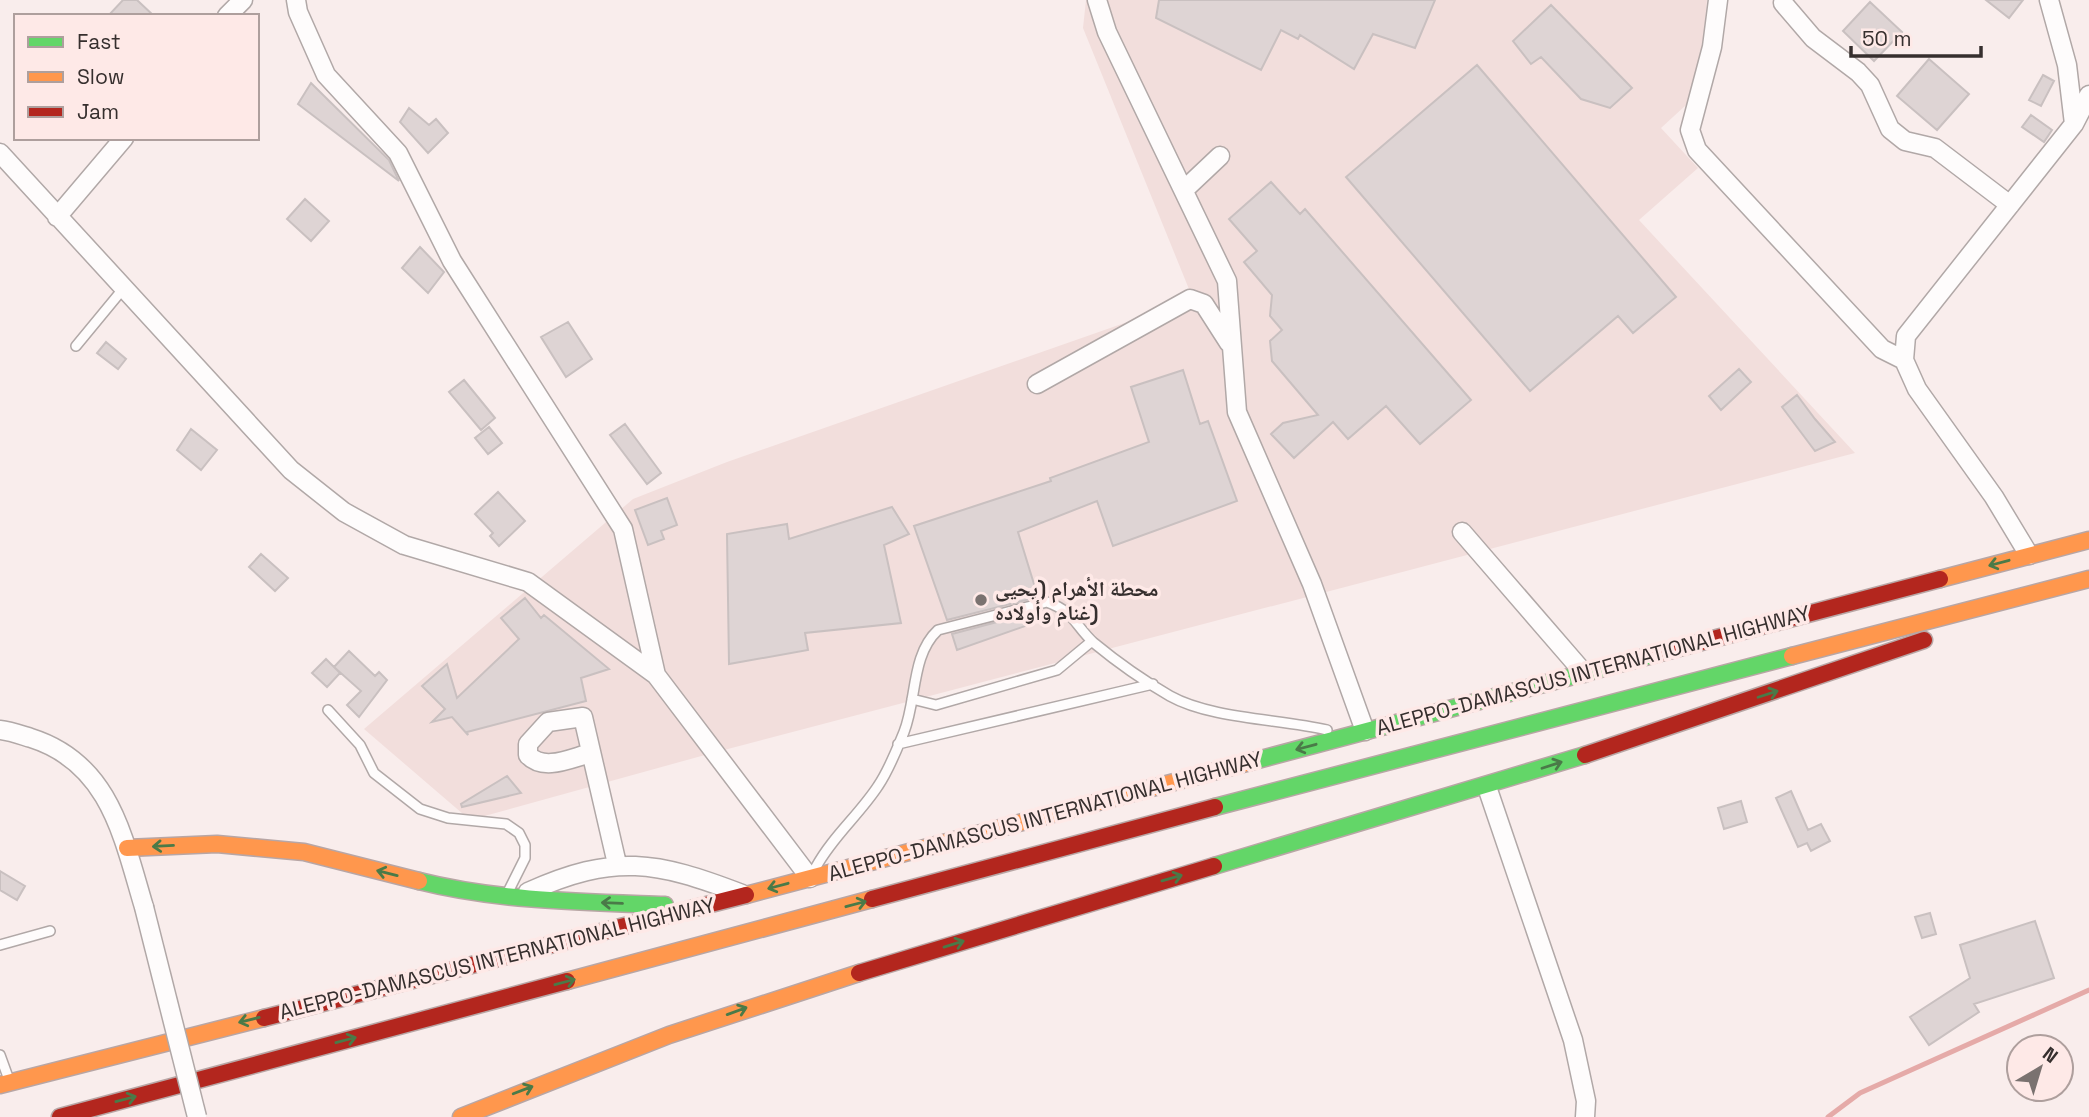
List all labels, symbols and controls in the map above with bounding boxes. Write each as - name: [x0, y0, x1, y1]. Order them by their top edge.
- legend: [14, 14, 259, 140]
- scale bar: [1851, 14, 1980, 58]
- text: 50 m: [1862, 25, 1912, 52]
- text: Fast: [77, 28, 121, 55]
- text: Slow: [77, 63, 125, 90]
- text: Jam: [77, 98, 119, 125]
- one-way arrow: [1988, 557, 2011, 570]
- place label: محطة الأهرام (يحيى غنام وأولاده): [995, 575, 1158, 627]
- marker: محطة الأهرام (يحيى غنام وأولاده): [973, 592, 989, 608]
- street label: ALEPPO-DAMASCUS INTERNATIONAL HIGHWAY: [1373, 599, 1813, 741]
- one-way arrow: [1756, 687, 1778, 699]
- one-way arrow: [1295, 741, 1318, 754]
- street label: ALEPPO-DAMASCUS INTERNATIONAL HIGHWAY: [825, 745, 1265, 887]
- one-way arrow: [1540, 758, 1562, 771]
- one-way arrow: [151, 840, 174, 853]
- one-way arrow: [376, 866, 399, 879]
- one-way arrow: [1161, 871, 1183, 884]
- one-way arrow: [767, 880, 790, 893]
- street label: ALEPPO-DAMASCUS INTERNATIONAL HIGHWAY: [276, 891, 718, 1025]
- one-way arrow: [601, 896, 624, 910]
- one-way arrow: [845, 896, 867, 909]
- one-way arrow: [943, 936, 965, 949]
- one-way arrow: [554, 974, 576, 987]
- one-way arrow: [725, 1003, 747, 1016]
- one-way arrow: [238, 1014, 260, 1027]
- one-way arrow: [335, 1033, 357, 1046]
- north arrow: [2005, 1033, 2075, 1103]
- text: N: [2037, 1041, 2063, 1069]
- one-way arrow: [512, 1083, 534, 1095]
- one-way arrow: [115, 1092, 137, 1105]

